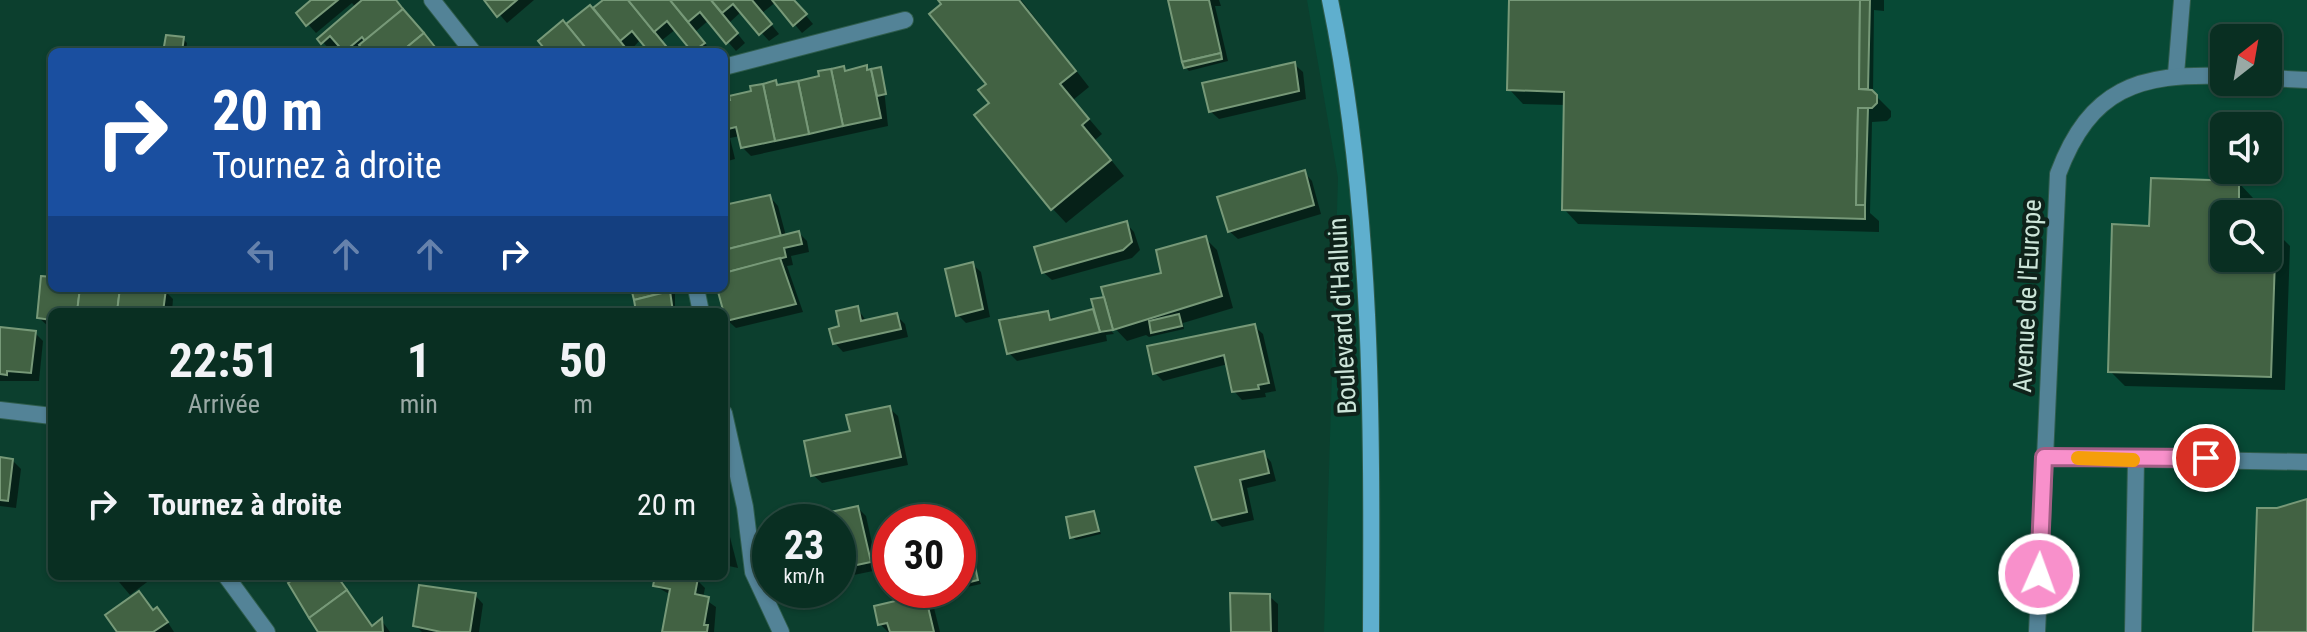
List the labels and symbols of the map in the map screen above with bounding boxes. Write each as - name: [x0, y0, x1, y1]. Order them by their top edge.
- north arrow: [2210, 24, 2282, 96]
- street label: Avenue de l'Europe: [2007, 199, 2047, 393]
- street label: Boulevard d'Halluin: [1322, 217, 1362, 415]
- pin: [2172, 424, 2240, 492]
- speed limit sign: 30: [872, 504, 976, 608]
- position arrow: [1997, 532, 2081, 616]

